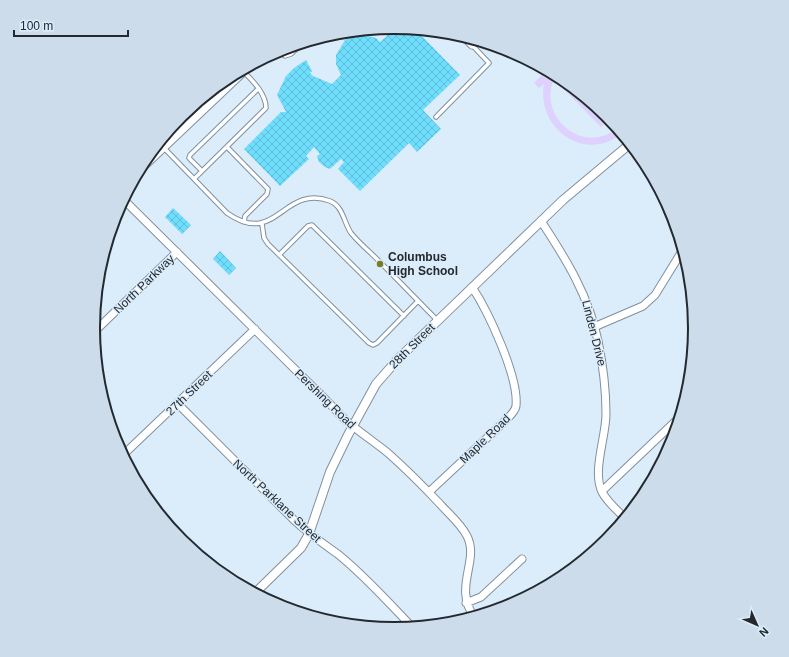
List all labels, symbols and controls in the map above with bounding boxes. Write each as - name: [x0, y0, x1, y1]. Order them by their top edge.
- scale bar: [14, 12, 128, 38]
- text: 100 m: [20, 19, 53, 33]
- place label: Columbus High School: [388, 250, 458, 278]
- street label: North Parkway: [111, 252, 177, 316]
- marker: Columbus High School: [375, 259, 385, 269]
- street label: Linden Drive: [579, 299, 609, 368]
- street label: 28th Street: [386, 320, 438, 372]
- street label: Pershing Road: [292, 366, 358, 432]
- street label: 27th Street: [163, 367, 215, 418]
- street label: Maple Road: [457, 411, 513, 467]
- street label: North Parklane Street: [230, 457, 324, 546]
- north arrow: [737, 605, 777, 645]
- text: N: [757, 625, 771, 639]

